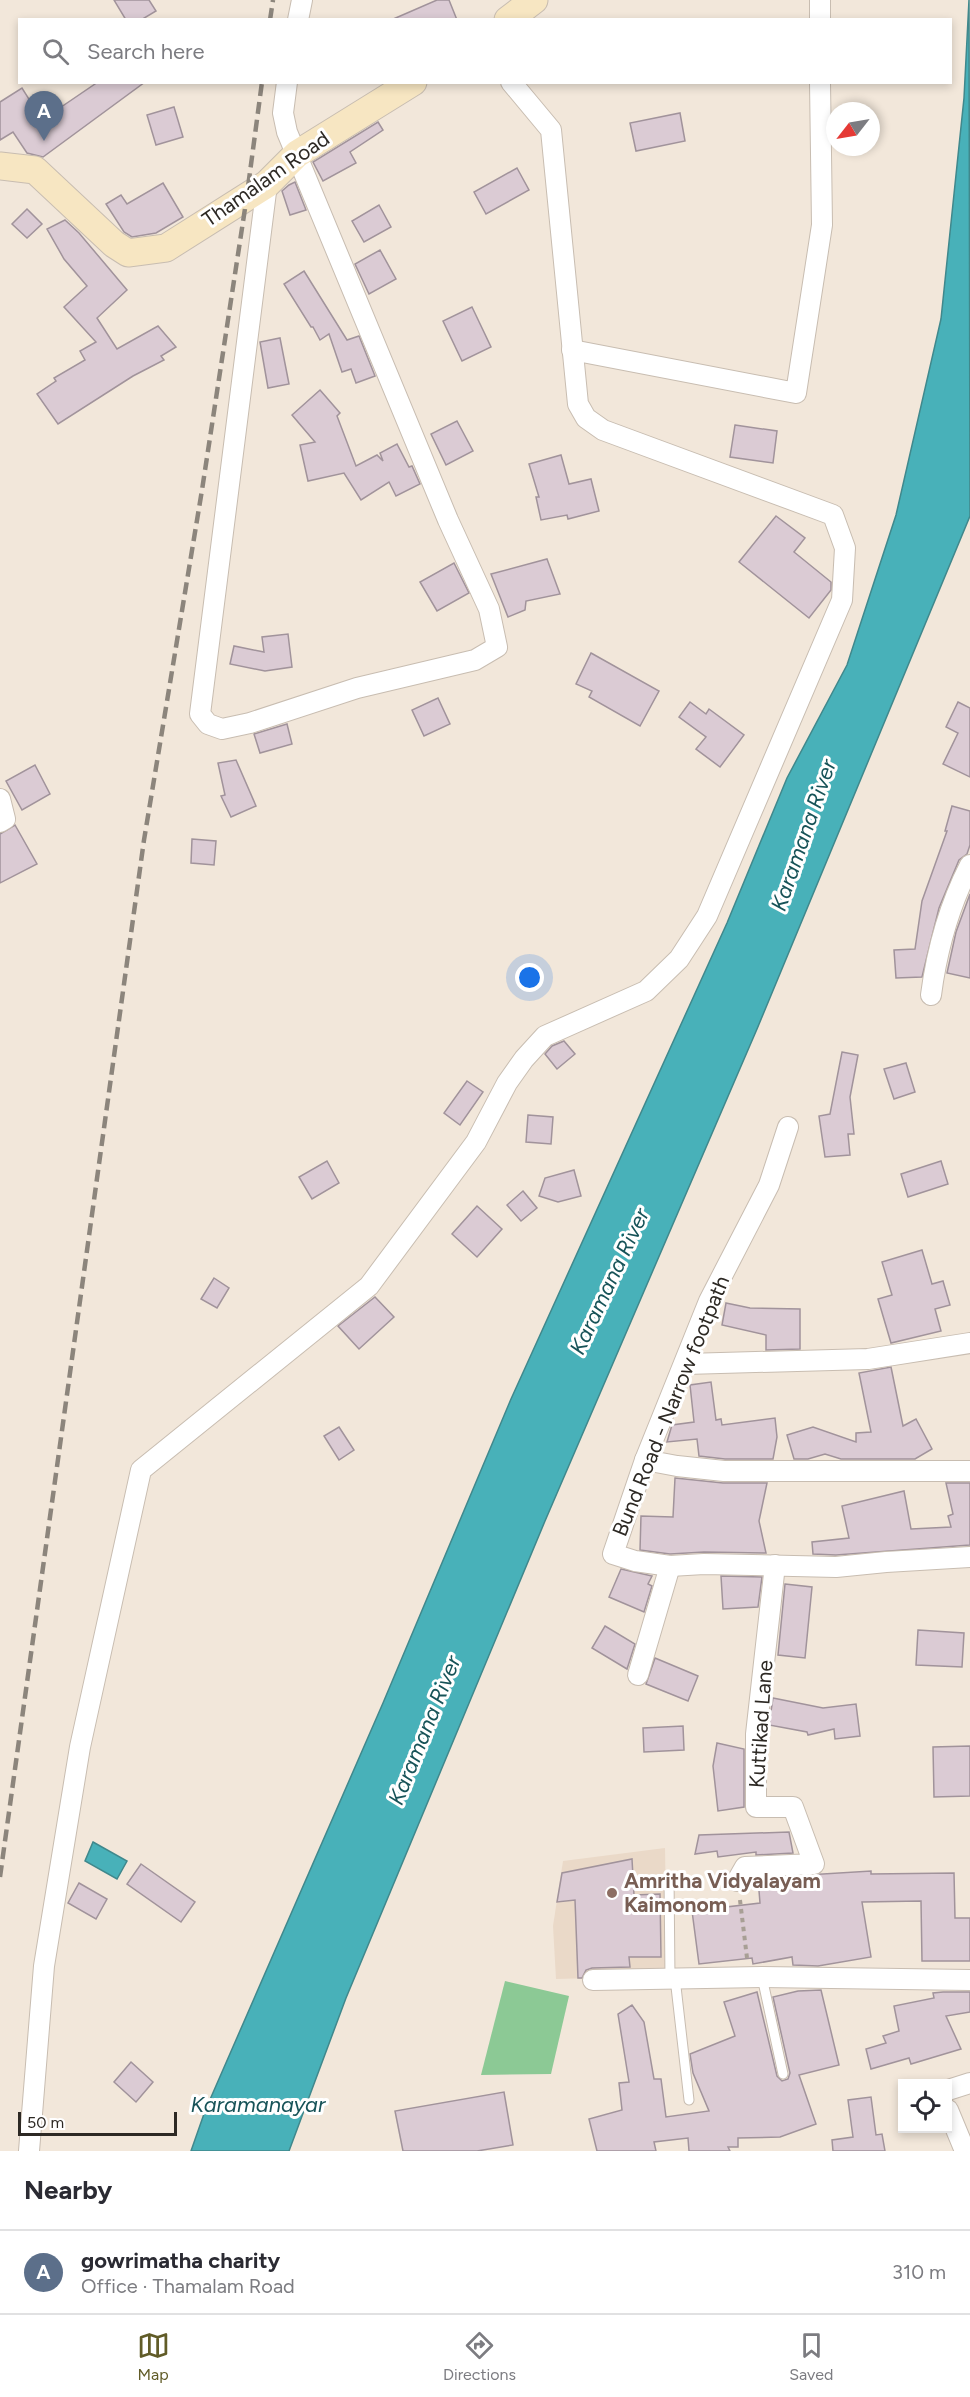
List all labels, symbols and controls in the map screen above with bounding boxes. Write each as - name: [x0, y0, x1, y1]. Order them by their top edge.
- search box: [18, 18, 952, 84]
- icon: search: [39, 35, 72, 68]
- text: Search here: [87, 38, 205, 65]
- pin: A: [24, 92, 63, 141]
- north arrow: [826, 102, 880, 156]
- street label: Thamalam Road: [197, 126, 334, 232]
- water label: Karamana River: [765, 754, 843, 914]
- your location: [515, 963, 544, 992]
- water label: Karamana River: [564, 1202, 656, 1359]
- street label: Bund Road - Narrow footpath: [607, 1272, 734, 1540]
- water label: Karamana River: [382, 1650, 467, 1809]
- street label: Kuttikad Lane: [744, 1659, 777, 1789]
- place label: Amritha Vidyalayam Kaimonom: [624, 1868, 821, 1917]
- marker: Amritha Vidyalayam Kaimonom: [605, 1886, 619, 1900]
- map controls: [898, 2079, 952, 2133]
- button: locate: [898, 2079, 952, 2133]
- water label: Karamanayar: [190, 2091, 327, 2118]
- scale bar: [18, 2109, 177, 2136]
- text: 50 m: [27, 2113, 64, 2132]
- text: Nearby: [24, 2174, 112, 2206]
- text: gowrimatha charity: [81, 2247, 280, 2274]
- text: A: [36, 2260, 51, 2284]
- text: 310 m: [892, 2260, 946, 2284]
- text: Office · Thamalam Road: [81, 2274, 295, 2298]
- tab: Map: [137, 2329, 170, 2384]
- tab: Directions: [443, 2329, 516, 2384]
- tab: Saved: [789, 2329, 833, 2384]

